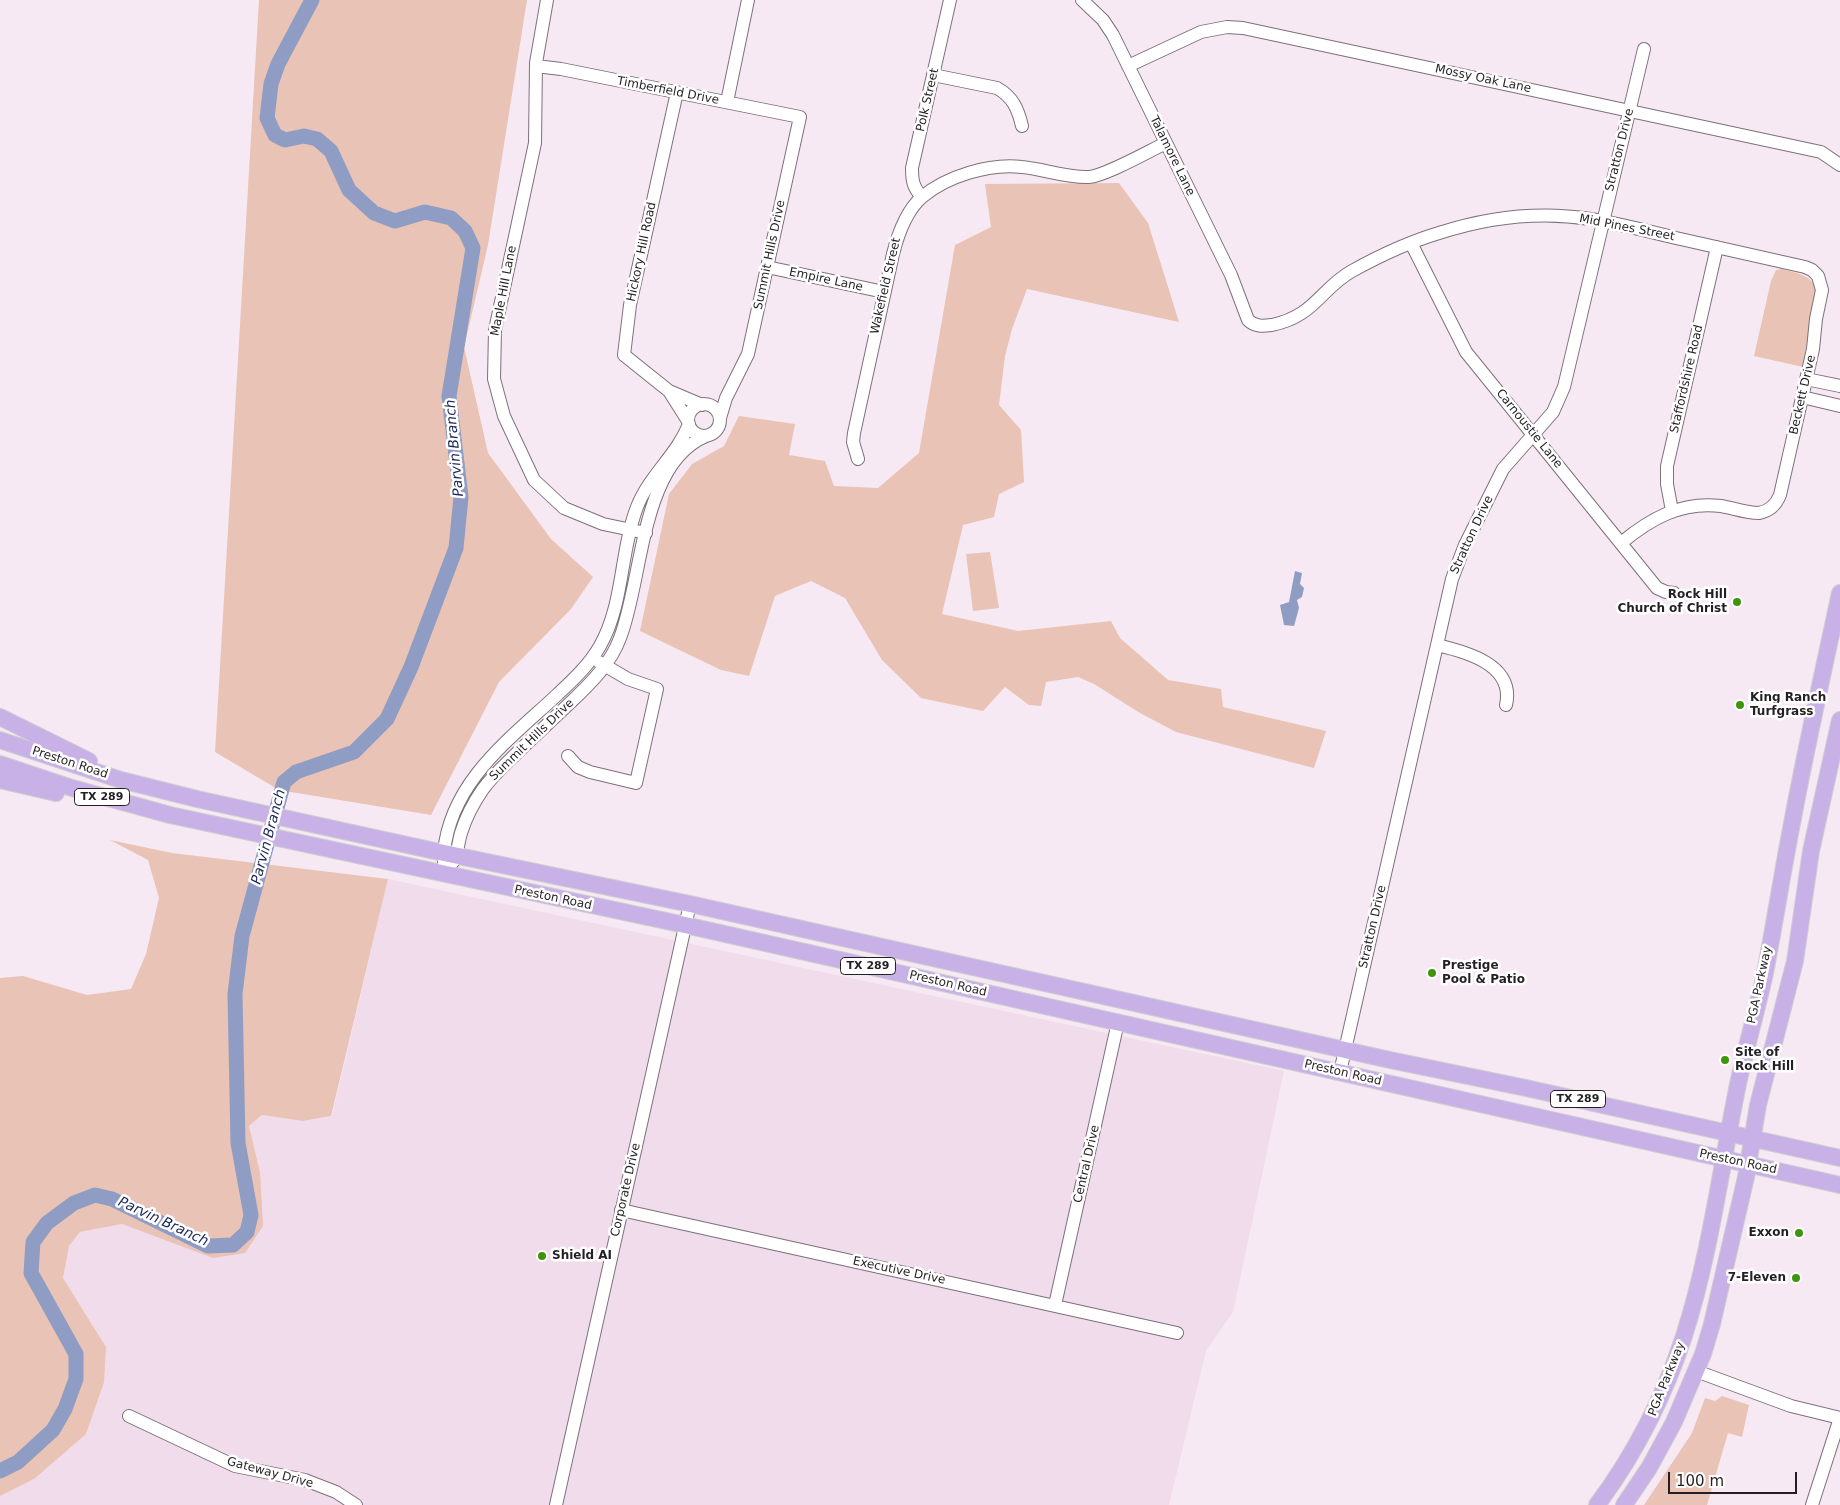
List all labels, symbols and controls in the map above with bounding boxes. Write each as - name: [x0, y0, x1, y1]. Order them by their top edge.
- street label: Mossy Oak Lane: [1434, 62, 1532, 96]
- street label: Polk Street: [914, 67, 942, 133]
- street label: Timberfield Drive: [616, 74, 720, 108]
- street label: Stratton Drive: [1603, 107, 1637, 193]
- street label: Talamore Lane: [1146, 114, 1198, 198]
- street label: Summit Hills Drive: [751, 199, 789, 311]
- street label: Hickory Hill Road: [624, 201, 660, 303]
- street label: Mid Pines Street: [1578, 212, 1676, 244]
- street label: Wakefield Street: [868, 236, 904, 336]
- street label: Maple Hill Lane: [488, 245, 520, 337]
- street label: Empire Lane: [788, 265, 864, 295]
- street label: Staffordshire Road: [1668, 323, 1706, 435]
- street label: Beckett Drive: [1787, 354, 1819, 436]
- street label: Carnoustie Lane: [1493, 387, 1565, 471]
- water label: Parvin Branch: [442, 399, 468, 497]
- street label: Stratton Drive: [1448, 494, 1496, 576]
- place label: Rock Hill Church of Christ: [1617, 588, 1727, 616]
- marker: Rock Hill Church of Christ: [1731, 596, 1743, 608]
- place label: King Ranch Turfgrass: [1750, 691, 1826, 719]
- street label: Summit Hills Drive: [487, 696, 577, 784]
- marker: King Ranch Turfgrass: [1734, 699, 1746, 711]
- street label: Preston Road: [30, 744, 110, 782]
- water label: Parvin Branch: [248, 788, 290, 886]
- road number: TX 289: [74, 789, 130, 806]
- street label: Preston Road: [513, 883, 593, 913]
- street label: Stratton Drive: [1356, 884, 1390, 970]
- street label: PGA Parkway: [1745, 945, 1775, 1025]
- road number: TX 289: [840, 958, 896, 974]
- place label: Prestige Pool & Patio: [1442, 959, 1525, 987]
- marker: Prestige Pool & Patio: [1426, 967, 1438, 979]
- street label: Preston Road: [908, 968, 988, 1000]
- place label: Site of Rock Hill: [1735, 1046, 1794, 1074]
- marker: Site of Rock Hill: [1719, 1054, 1731, 1066]
- street label: Preston Road: [1303, 1057, 1383, 1089]
- road number: TX 289: [1550, 1090, 1606, 1108]
- street label: Central Drive: [1071, 1124, 1103, 1204]
- street label: Corporate Drive: [608, 1142, 644, 1238]
- street label: Preston Road: [1698, 1147, 1778, 1177]
- water label: Parvin Branch: [115, 1194, 211, 1250]
- place label: Exxon: [1749, 1226, 1789, 1240]
- marker: Exxon: [1793, 1227, 1805, 1239]
- place label: Shield AI: [552, 1249, 612, 1263]
- marker: Shield AI: [536, 1250, 548, 1262]
- street label: Executive Drive: [851, 1254, 947, 1288]
- place label: 7-Eleven: [1728, 1271, 1786, 1285]
- marker: 7-Eleven: [1790, 1272, 1802, 1284]
- street label: PGA Parkway: [1646, 1340, 1688, 1418]
- street label: Gateway Drive: [225, 1455, 315, 1491]
- scale bar: [1670, 1462, 1799, 1494]
- text: 100 m: [1676, 1472, 1724, 1490]

